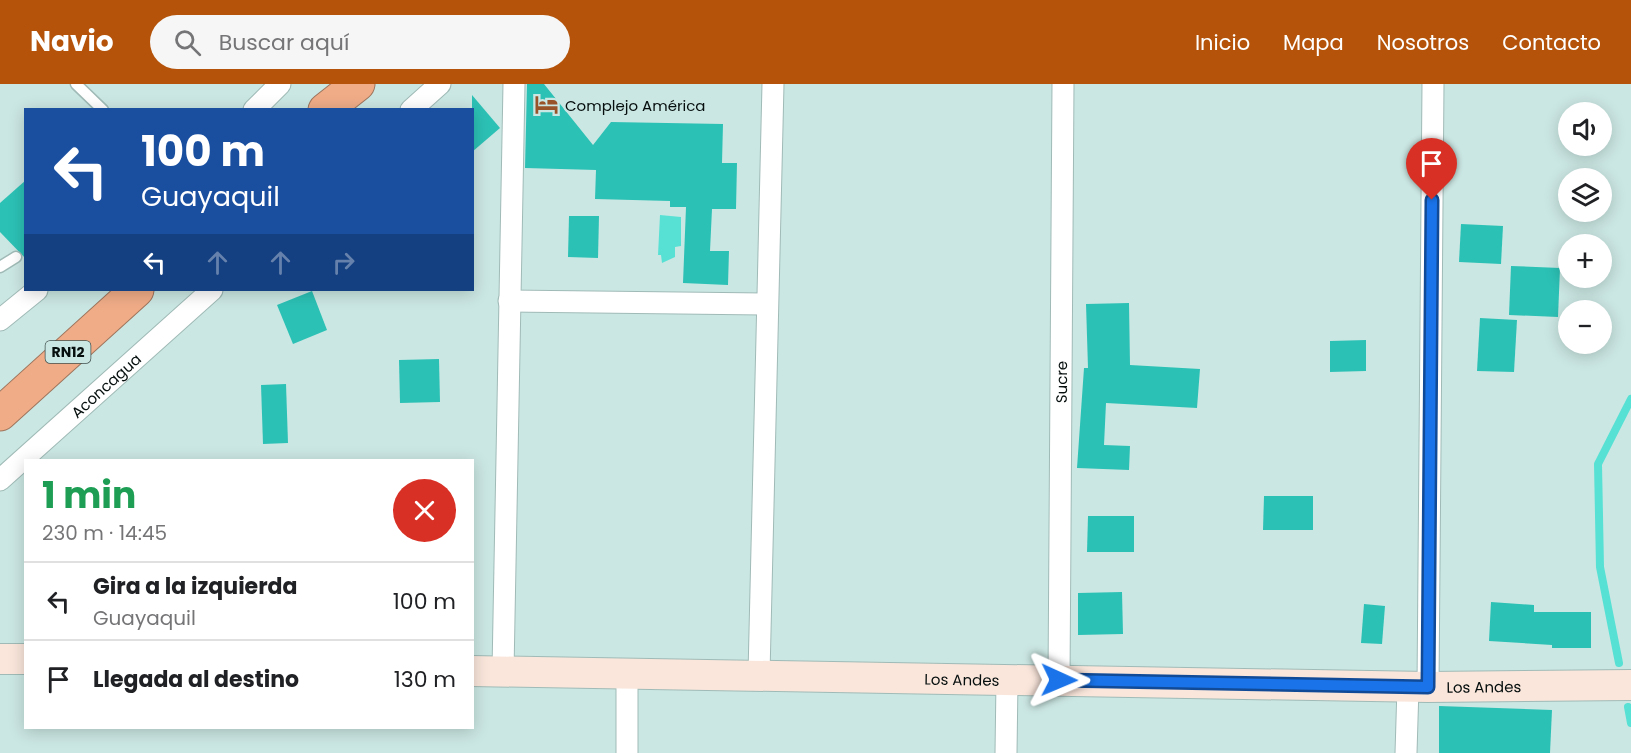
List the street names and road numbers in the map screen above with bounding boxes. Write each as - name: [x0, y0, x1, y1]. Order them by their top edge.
- road number: RN12: [46, 341, 90, 363]
- street label: Aconcagua: [66, 348, 145, 422]
- street label: Sucre: [1050, 361, 1072, 403]
- street label: Los Andes: [924, 668, 1000, 690]
- street label: Los Andes: [1446, 676, 1522, 697]

